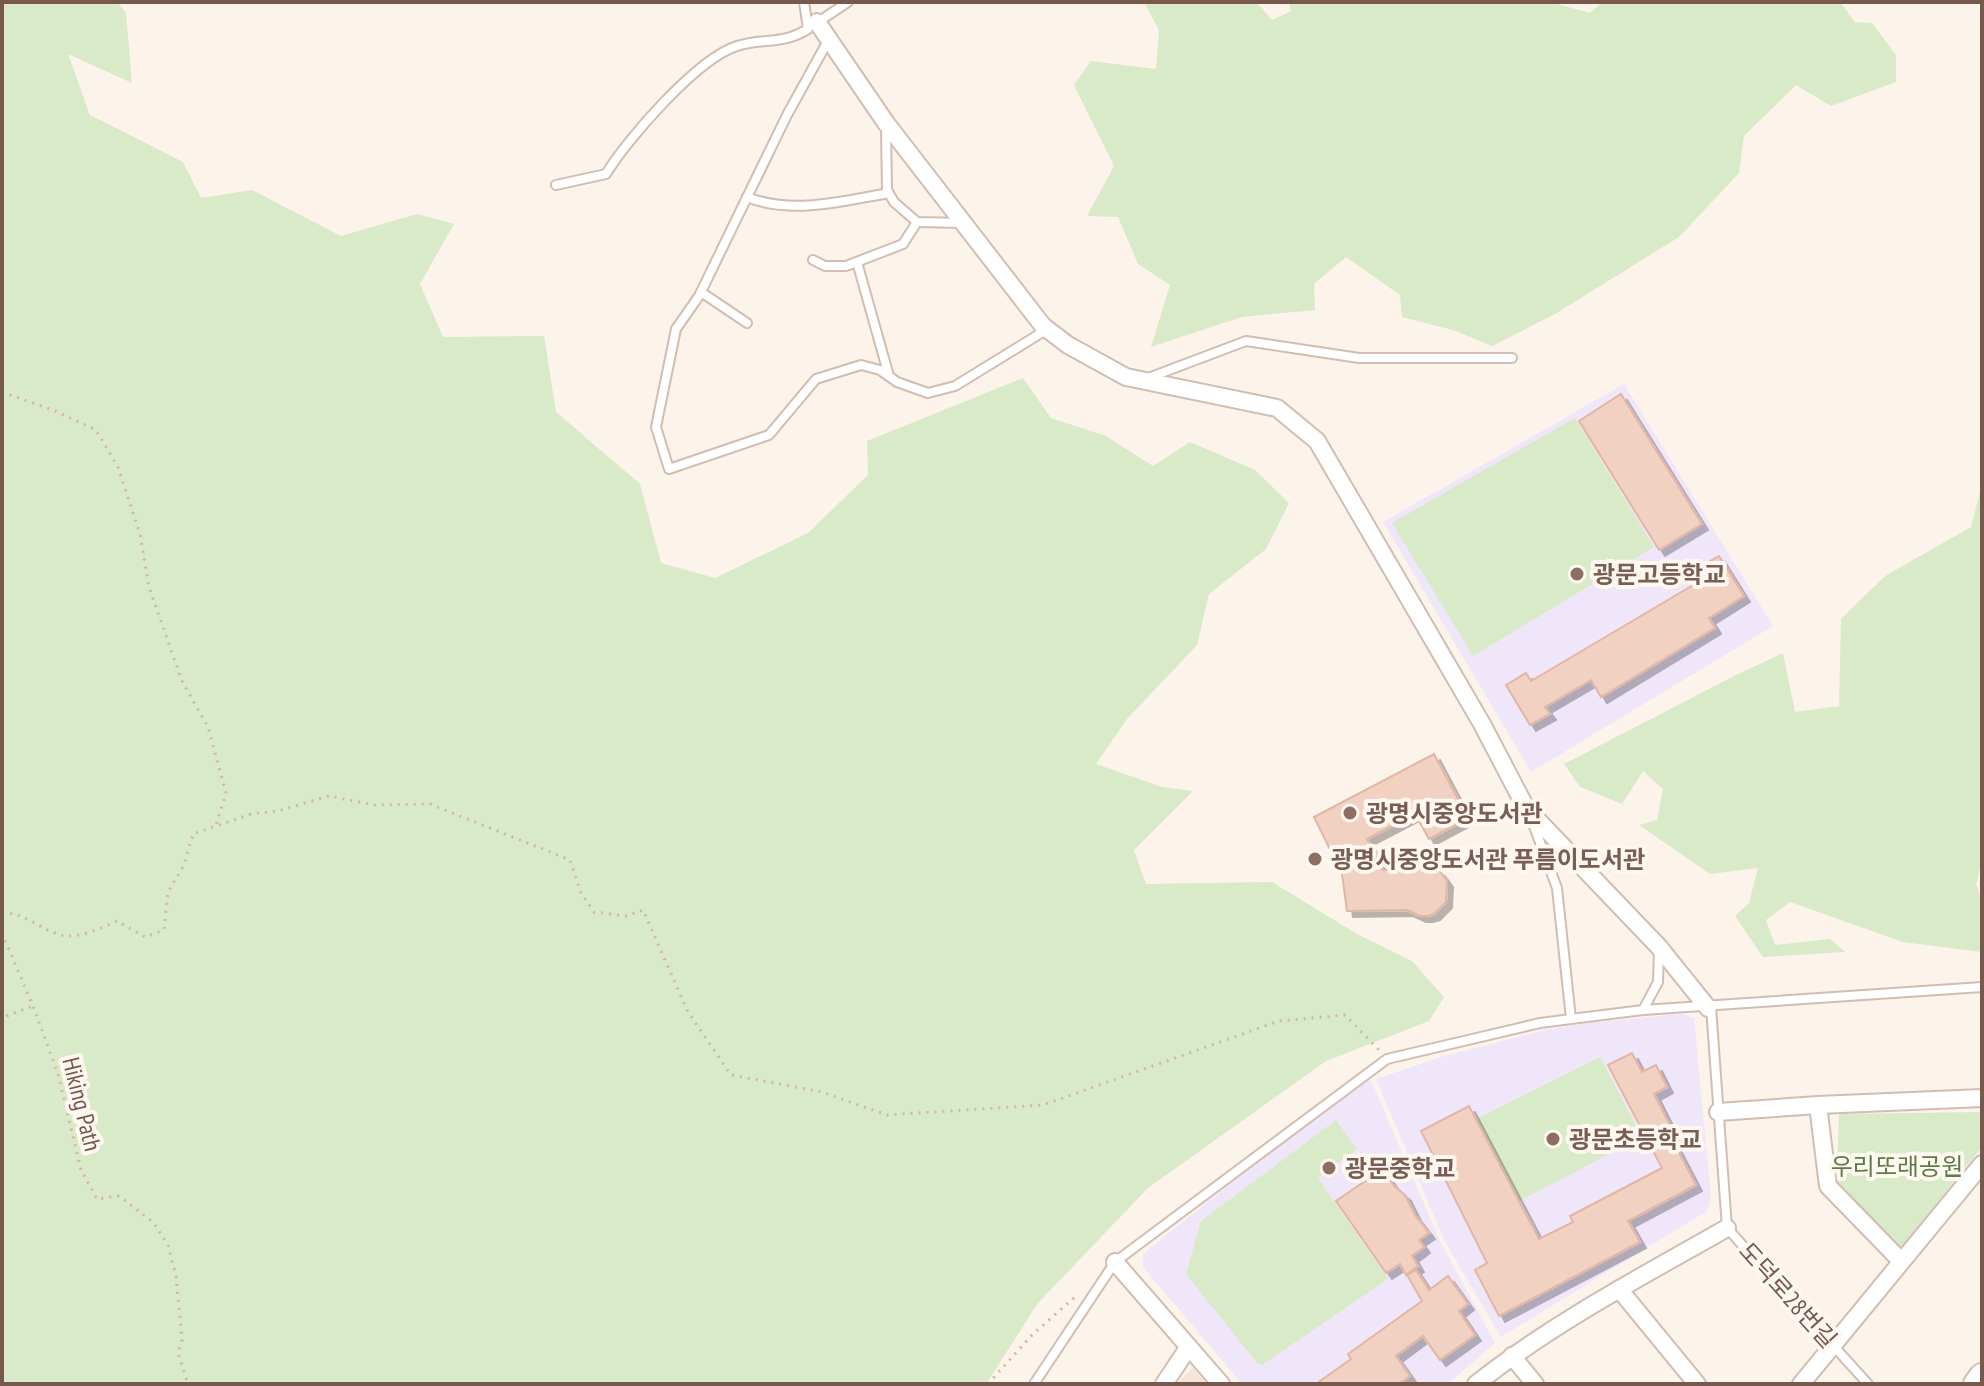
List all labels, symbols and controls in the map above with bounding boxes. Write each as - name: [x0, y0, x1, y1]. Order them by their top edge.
- place label: 광문고등학교: [1593, 559, 1725, 590]
- marker: 광문고등학교: [1568, 565, 1586, 583]
- place label: 광명시중앙도서관: [1366, 798, 1543, 829]
- marker: 광명시중앙도서관: [1341, 804, 1359, 822]
- place label: 광명시중앙도서관 푸름이도서관: [1331, 844, 1645, 875]
- marker: 광명시중앙도서관 푸름이도서관: [1306, 850, 1324, 868]
- street label: Hiking Path: [55, 1054, 109, 1154]
- place label: 광문초등학교: [1569, 1124, 1701, 1155]
- marker: 광문초등학교: [1544, 1130, 1562, 1148]
- park label: 우리또래공원: [1831, 1151, 1963, 1182]
- place label: 광문중학교: [1345, 1153, 1455, 1184]
- marker: 광문중학교: [1320, 1159, 1338, 1177]
- street label: 도덕로28번길: [1732, 1236, 1844, 1354]

